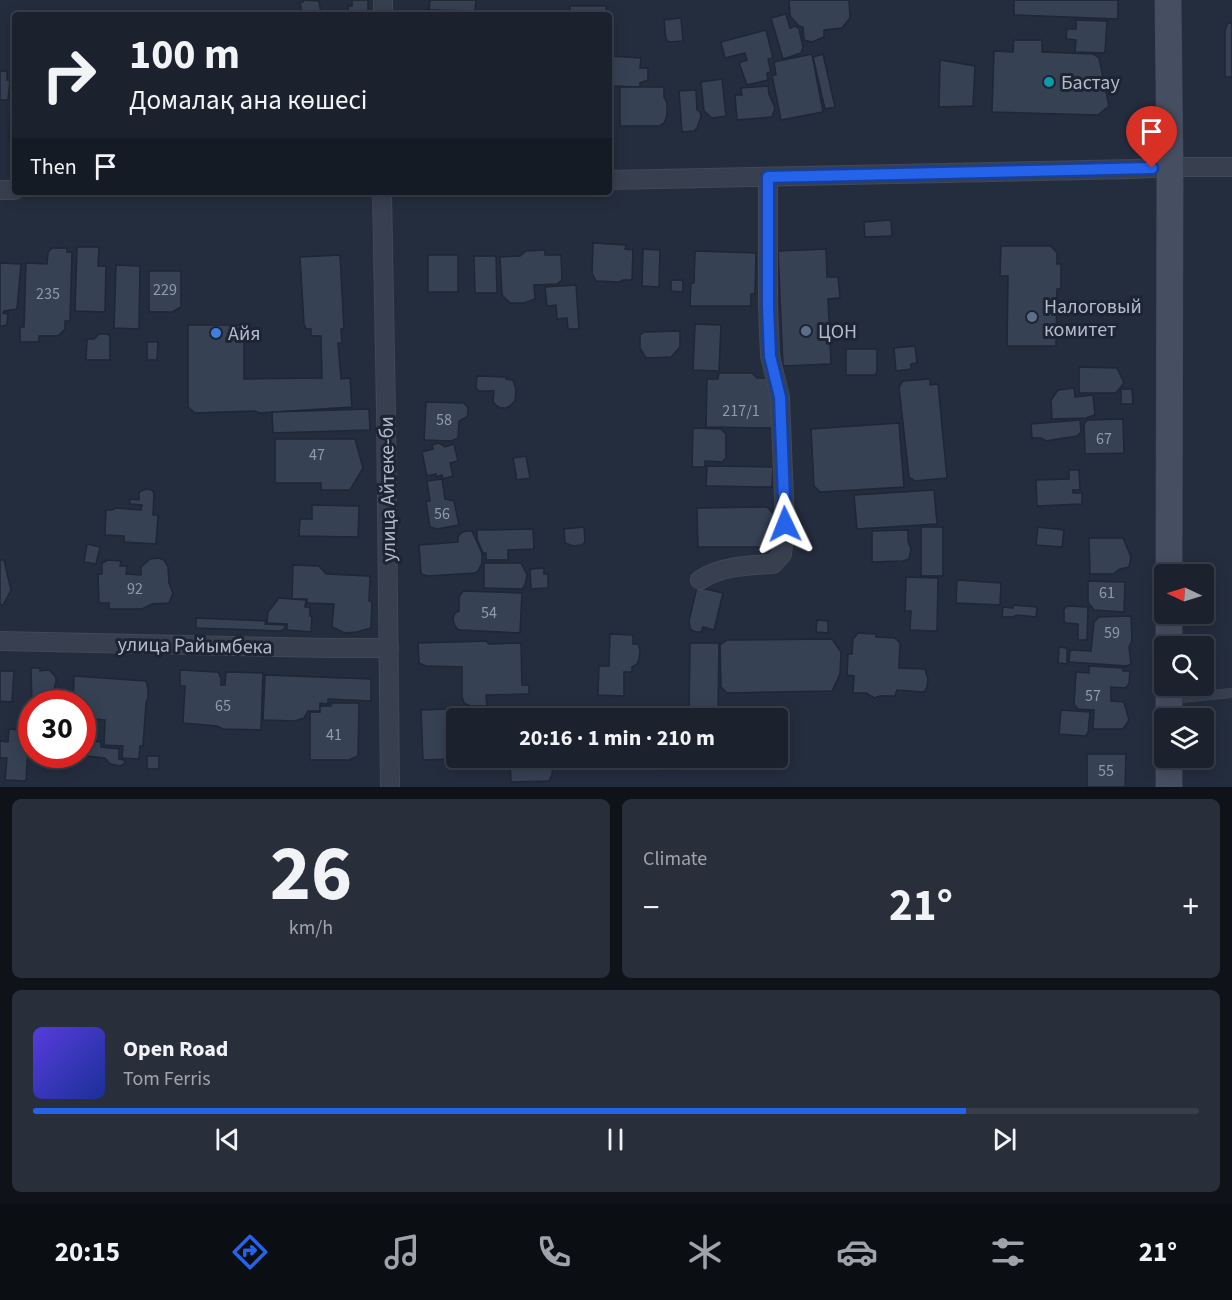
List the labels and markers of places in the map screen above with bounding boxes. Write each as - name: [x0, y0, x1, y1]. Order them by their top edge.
- place label: Бастау: [1061, 69, 1120, 97]
- marker: Бастау: [1042, 75, 1056, 89]
- pin: [1126, 106, 1177, 168]
- place label: Налоговый комитет: [1044, 293, 1142, 344]
- marker: Налоговый комитет: [1025, 310, 1039, 324]
- place label: ЦОН: [818, 318, 857, 346]
- place label: Айя: [228, 320, 260, 348]
- marker: ЦОН: [799, 324, 813, 338]
- marker: Айя: [209, 326, 223, 340]

